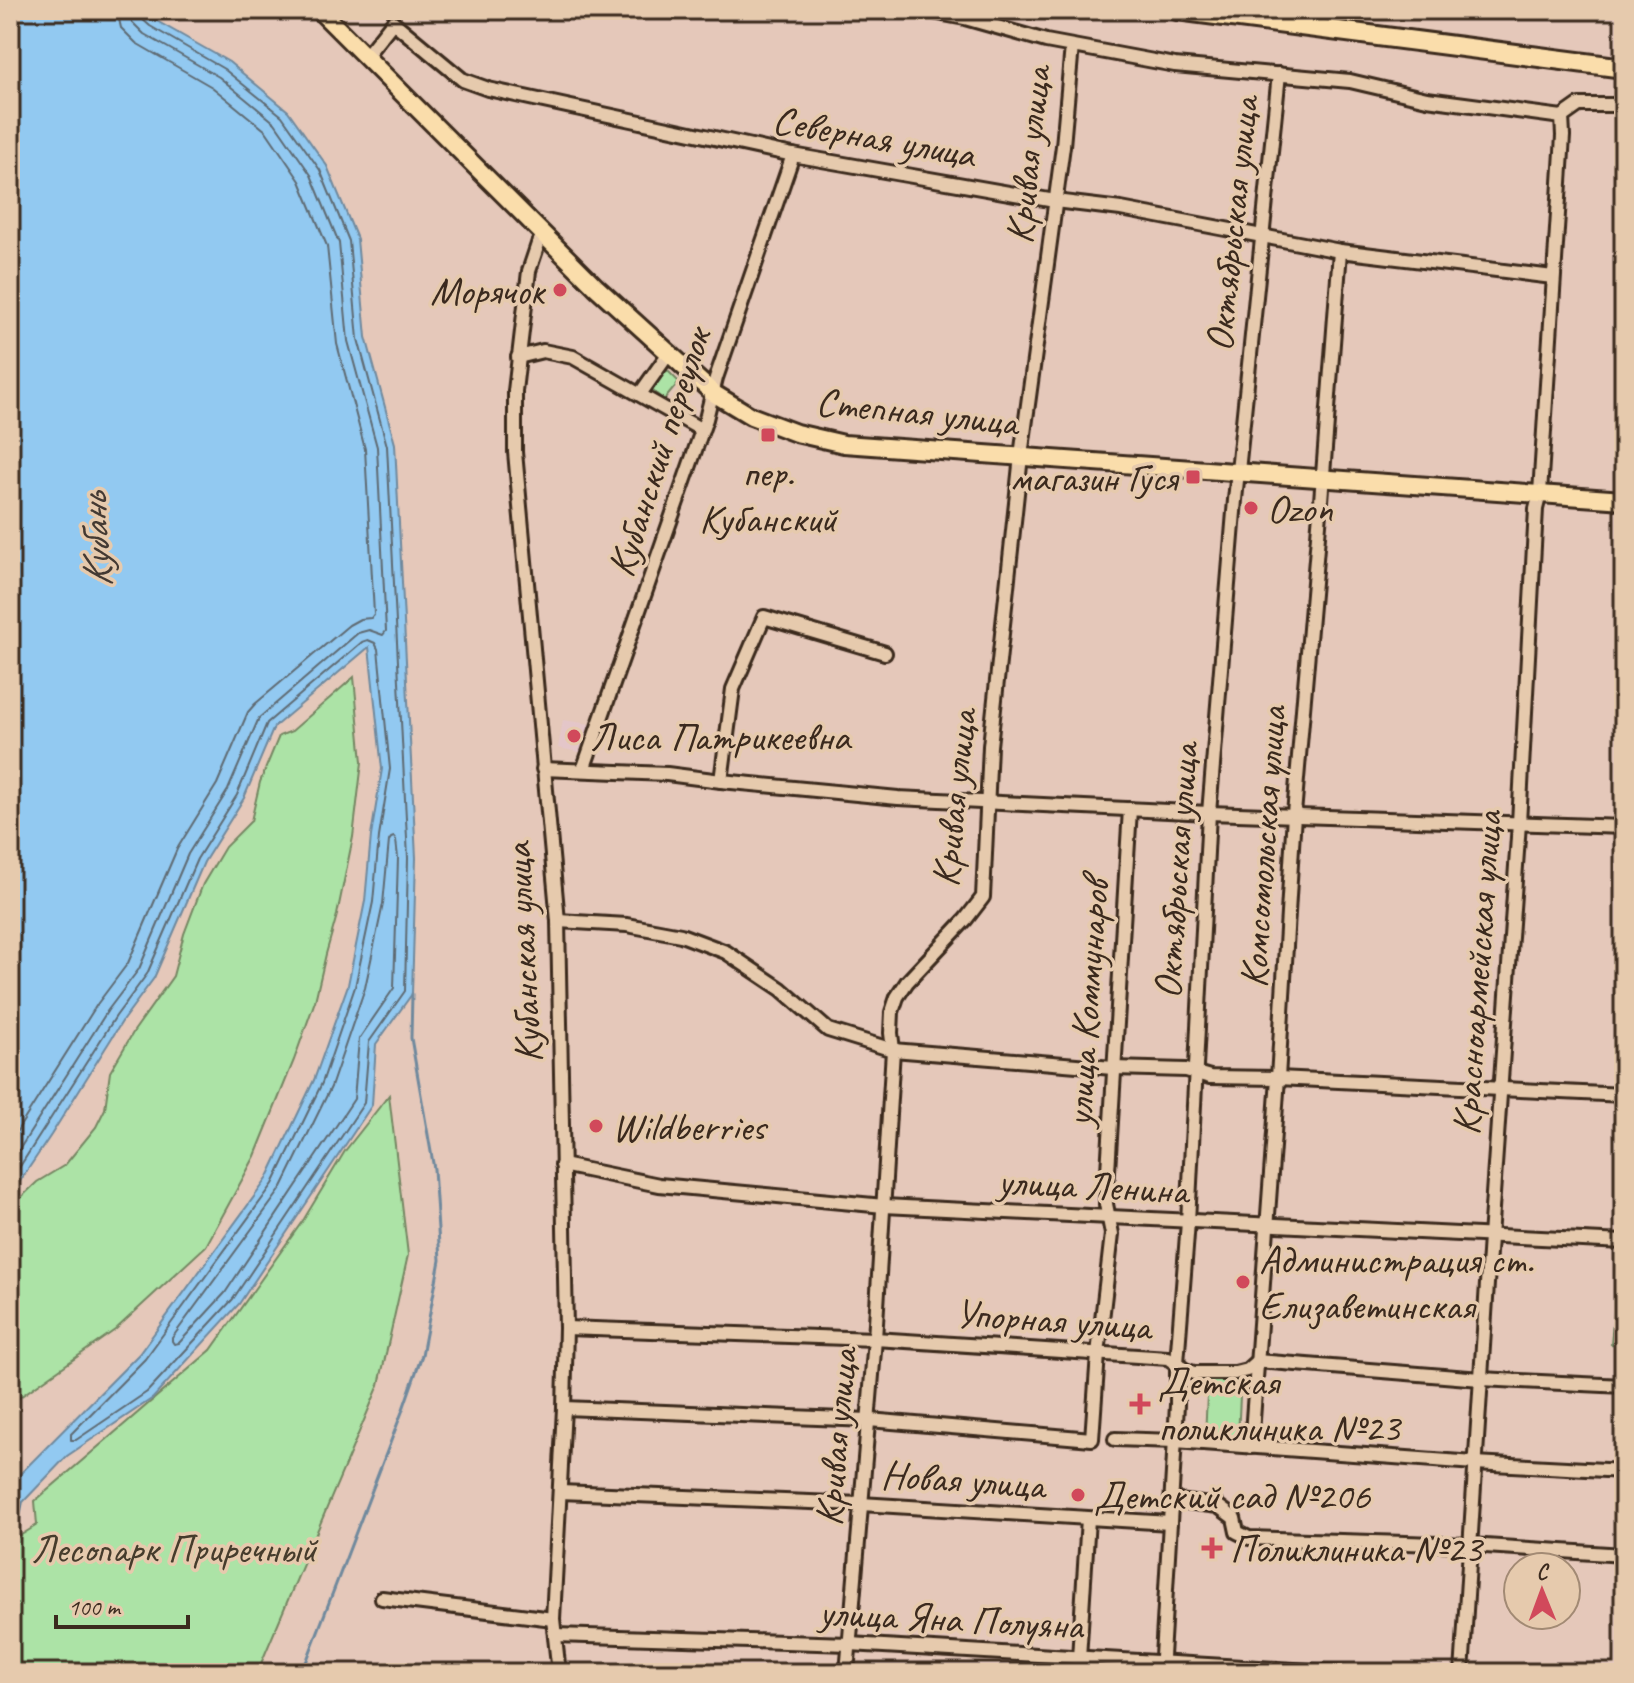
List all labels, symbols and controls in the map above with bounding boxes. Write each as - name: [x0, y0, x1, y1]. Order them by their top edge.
- street label: Кривая улица: [994, 61, 1063, 246]
- street label: Октябрьская улица: [1194, 91, 1271, 354]
- street label: Северная улица: [769, 95, 981, 180]
- place label: Морячок: [430, 266, 546, 316]
- marker: Морячок: [551, 281, 569, 299]
- street label: Кубанский переулок: [595, 319, 724, 583]
- street label: Степная улица: [814, 377, 1024, 448]
- marker: пер. Кубанский: [759, 426, 777, 444]
- place label: пер. Кубанский: [699, 448, 839, 544]
- place label: магазин Гуся: [1010, 453, 1180, 503]
- marker: магазин Гуся: [1184, 468, 1202, 486]
- place label: Ozon: [1267, 484, 1334, 534]
- water label: Кубань: [66, 489, 124, 589]
- marker: Ozon: [1242, 499, 1260, 517]
- street label: Комсомольская улица: [1228, 702, 1298, 989]
- street label: Кривая улица: [920, 704, 989, 889]
- place label: Лиса Патрикеевна: [590, 712, 853, 762]
- marker: Лиса Патрикеевна: [565, 727, 583, 745]
- street label: Октябрьская улица: [1142, 738, 1210, 1000]
- street label: Красноармейская улица: [1441, 807, 1513, 1137]
- street label: Кубанская улица: [492, 839, 554, 1064]
- street label: улица Коммунаров: [1053, 869, 1121, 1130]
- place label: Wildberries: [612, 1102, 769, 1152]
- marker: Wildberries: [587, 1117, 605, 1135]
- street label: улица Ленина: [995, 1156, 1193, 1216]
- place label: Администрация ст. Елизаветинская: [1259, 1235, 1534, 1331]
- marker: Администрация ст. Елизаветинская: [1234, 1273, 1252, 1291]
- street label: Упорная улица: [954, 1288, 1156, 1352]
- street label: Кривая улица: [803, 1343, 869, 1528]
- place label: Детская поликлиника №23: [1158, 1357, 1403, 1453]
- marker: Детская поликлиника №23: [1129, 1393, 1151, 1415]
- street label: Новая улица: [880, 1449, 1050, 1511]
- place label: Детский сад №206: [1094, 1471, 1371, 1521]
- marker: Детский сад №206: [1069, 1486, 1087, 1504]
- park label: Лесопарк Приречный: [31, 1524, 319, 1574]
- place label: Поликлиника №23: [1230, 1524, 1485, 1574]
- marker: Поликлиника №23: [1201, 1537, 1223, 1559]
- north arrow: [1502, 1551, 1582, 1631]
- text: С: [1536, 1558, 1551, 1586]
- scale bar: [56, 1579, 188, 1629]
- street label: улица Яна Полуяна: [816, 1587, 1087, 1651]
- text: 100 m: [68, 1592, 122, 1622]

